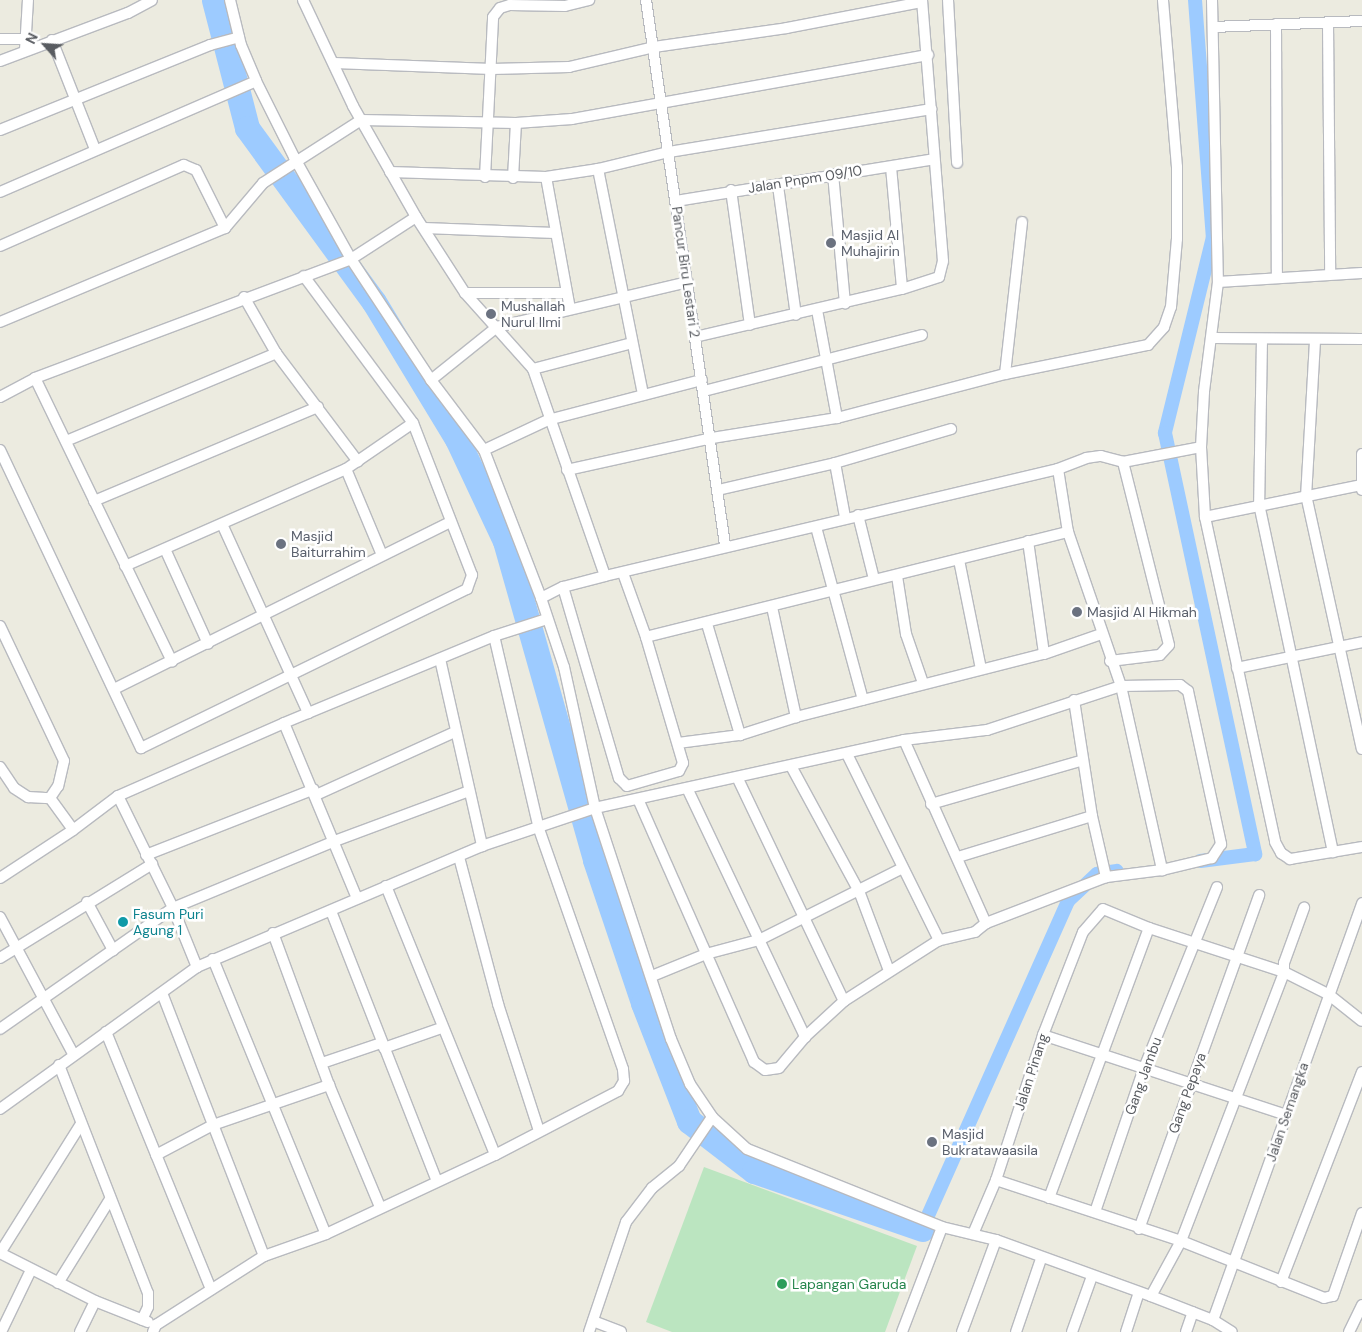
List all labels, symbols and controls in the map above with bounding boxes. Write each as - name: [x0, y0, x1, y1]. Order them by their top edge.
- north arrow: [20, 20, 70, 70]
- text: N: [21, 30, 42, 47]
- street label: Jalan Pnpm 09/10: [747, 162, 863, 196]
- street label: Pancur Biru Lestari 2: [668, 205, 704, 339]
- place label: Masjid Al Muhajirin: [841, 227, 900, 260]
- marker: Masjid Al Muhajirin: [825, 237, 837, 249]
- place label: Mushallah Nurul Ilmi: [501, 298, 565, 331]
- marker: Mushallah Nurul Ilmi: [485, 308, 497, 320]
- place label: Masjid Baiturrahim: [291, 528, 366, 560]
- marker: Masjid Baiturrahim: [275, 538, 287, 550]
- place label: Masjid Al Hikmah: [1087, 604, 1197, 620]
- marker: Masjid Al Hikmah: [1071, 606, 1083, 618]
- place label: Fasum Puri Agung 1: [133, 906, 204, 939]
- marker: Fasum Puri Agung 1: [117, 916, 129, 928]
- street label: Jalan Pinang: [1011, 1031, 1051, 1113]
- street label: Gang Jambu: [1121, 1035, 1165, 1117]
- street label: Gang Pepaya: [1165, 1050, 1209, 1136]
- street label: Jalan Semangka: [1262, 1060, 1312, 1164]
- place label: Masjid Bukratawaasila: [942, 1126, 1038, 1158]
- marker: Masjid Bukratawaasila: [926, 1136, 938, 1148]
- place label: Lapangan Garuda: [792, 1276, 906, 1292]
- marker: Lapangan Garuda: [776, 1278, 788, 1290]

